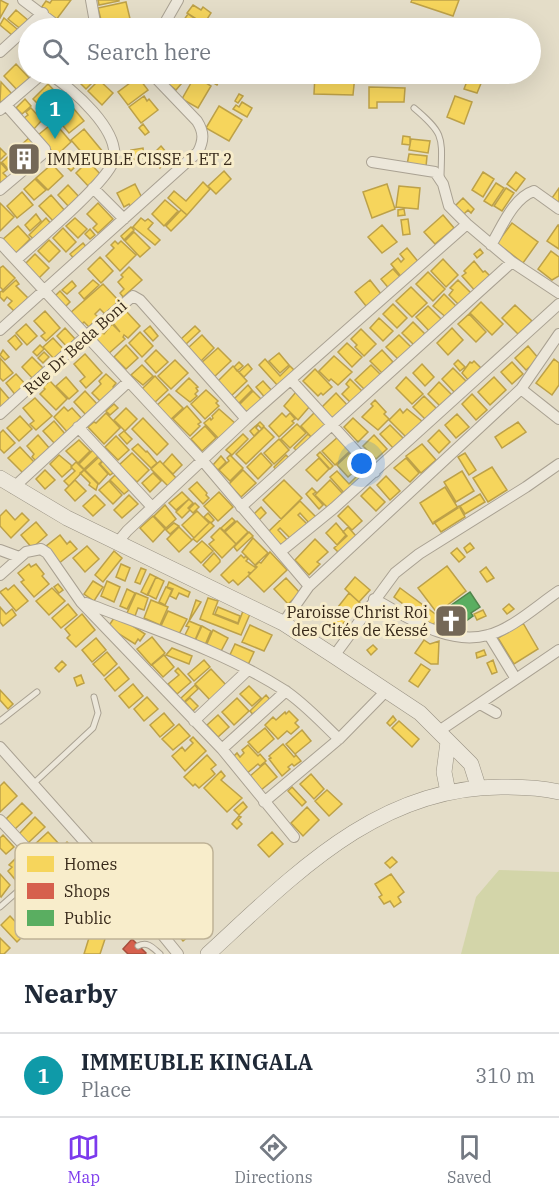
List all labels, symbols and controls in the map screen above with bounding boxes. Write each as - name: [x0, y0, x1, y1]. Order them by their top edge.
- search box: [18, 18, 541, 84]
- icon: search: [39, 35, 72, 68]
- text: Search here: [87, 37, 211, 66]
- pin: 1: [36, 90, 74, 139]
- building icon: IMMEUBLE CISSE 1 ET 2: [6, 141, 42, 177]
- place label: IMMEUBLE CISSE 1 ET 2: [47, 149, 233, 169]
- street label: Rue Dr Beda Boni: [19, 296, 131, 398]
- your location: [347, 449, 376, 478]
- place label: Paroisse Christ Roi des Cités de Kessé: [286, 602, 428, 640]
- church icon: Paroisse Christ Roi des Cités de Kessé: [433, 603, 469, 639]
- legend: [15, 843, 213, 939]
- text: Homes: [64, 854, 117, 874]
- text: Shops: [64, 881, 110, 901]
- text: Public: [64, 908, 112, 928]
- text: Nearby: [24, 976, 118, 1010]
- text: IMMEUBLE KINGALA: [81, 1047, 313, 1076]
- text: 1: [38, 1062, 50, 1089]
- text: 310 m: [475, 1062, 535, 1089]
- text: Place: [81, 1076, 131, 1103]
- tab: Map: [67, 1131, 100, 1187]
- tab: Directions: [235, 1131, 313, 1187]
- tab: Saved: [447, 1131, 492, 1187]

